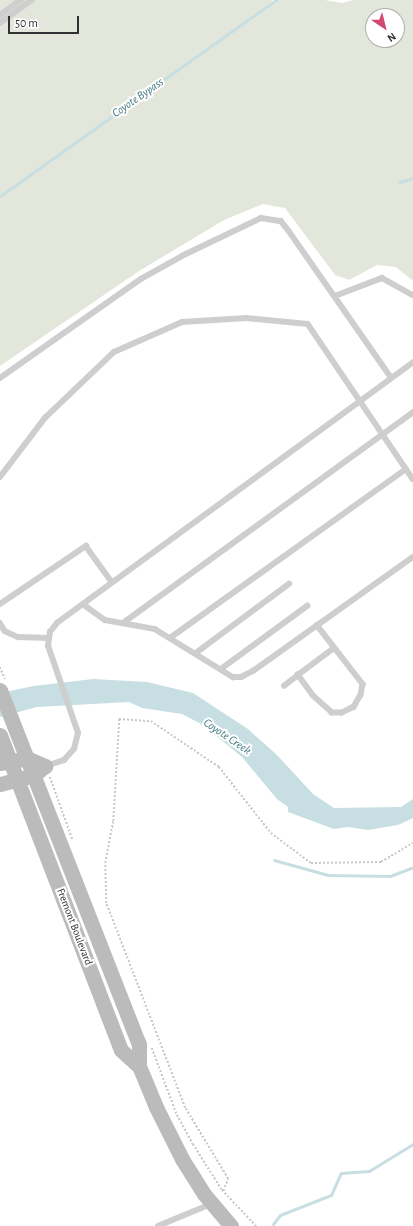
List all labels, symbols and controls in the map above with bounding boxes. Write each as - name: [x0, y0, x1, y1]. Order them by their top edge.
- scale bar: [10, 8, 81, 34]
- north arrow: [365, 8, 405, 48]
- text: 50 m: [15, 17, 38, 29]
- text: N: [385, 31, 398, 44]
- water label: Coyote Bypass: [110, 75, 166, 121]
- water label: Coyote Creek: [200, 716, 254, 758]
- street label: Fremont Boulevard: [53, 887, 95, 967]

